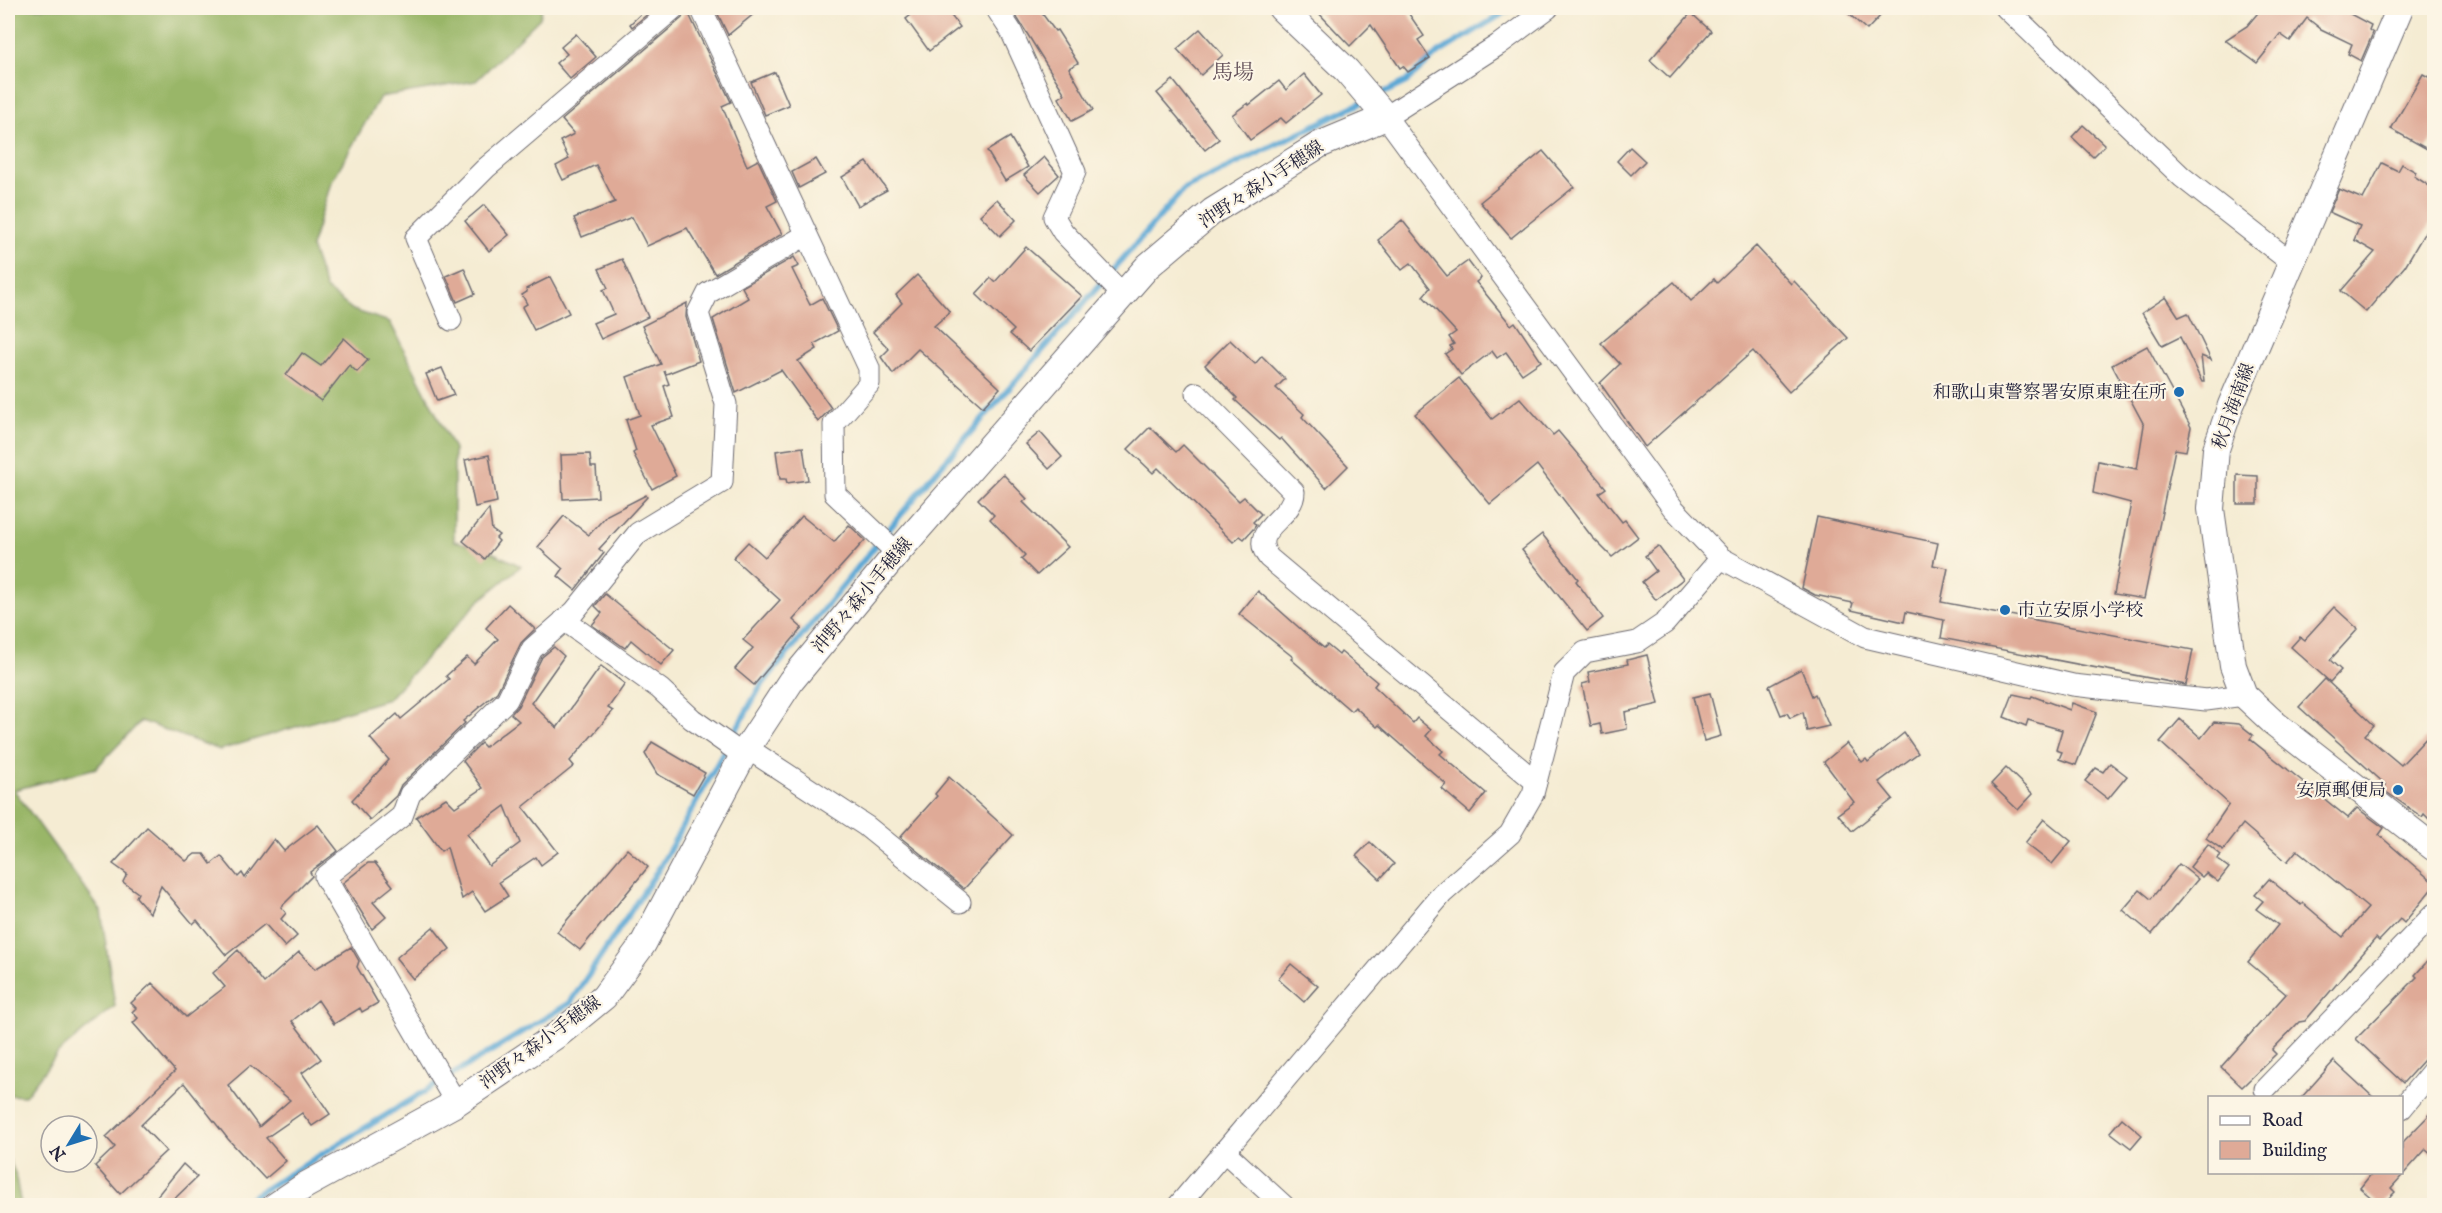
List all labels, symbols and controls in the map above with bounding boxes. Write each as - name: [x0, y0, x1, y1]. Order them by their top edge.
- district label: 馬場: [1212, 60, 1254, 87]
- street label: 沖野々森小手穂線: [1195, 136, 1328, 234]
- street label: 秋月海南線: [2208, 360, 2261, 453]
- place label: 和歌山東警察署安原東駐在所: [1933, 382, 2167, 405]
- marker: 和歌山東警察署安原東駐在所: [2172, 385, 2186, 399]
- street label: 沖野々森小手穂線: [808, 533, 918, 659]
- place label: 市立安原小学校: [2017, 600, 2143, 623]
- marker: 市立安原小学校: [1998, 603, 2012, 617]
- place label: 安原郵便局: [2296, 780, 2386, 803]
- marker: 安原郵便局: [2391, 783, 2405, 797]
- street label: 沖野々森小手穂線: [476, 992, 606, 1095]
- legend: [2208, 1096, 2403, 1174]
- text: Road: [2262, 1110, 2303, 1133]
- north arrow: [39, 1114, 99, 1174]
- text: N: [47, 1140, 72, 1164]
- text: Building: [2262, 1140, 2327, 1163]

